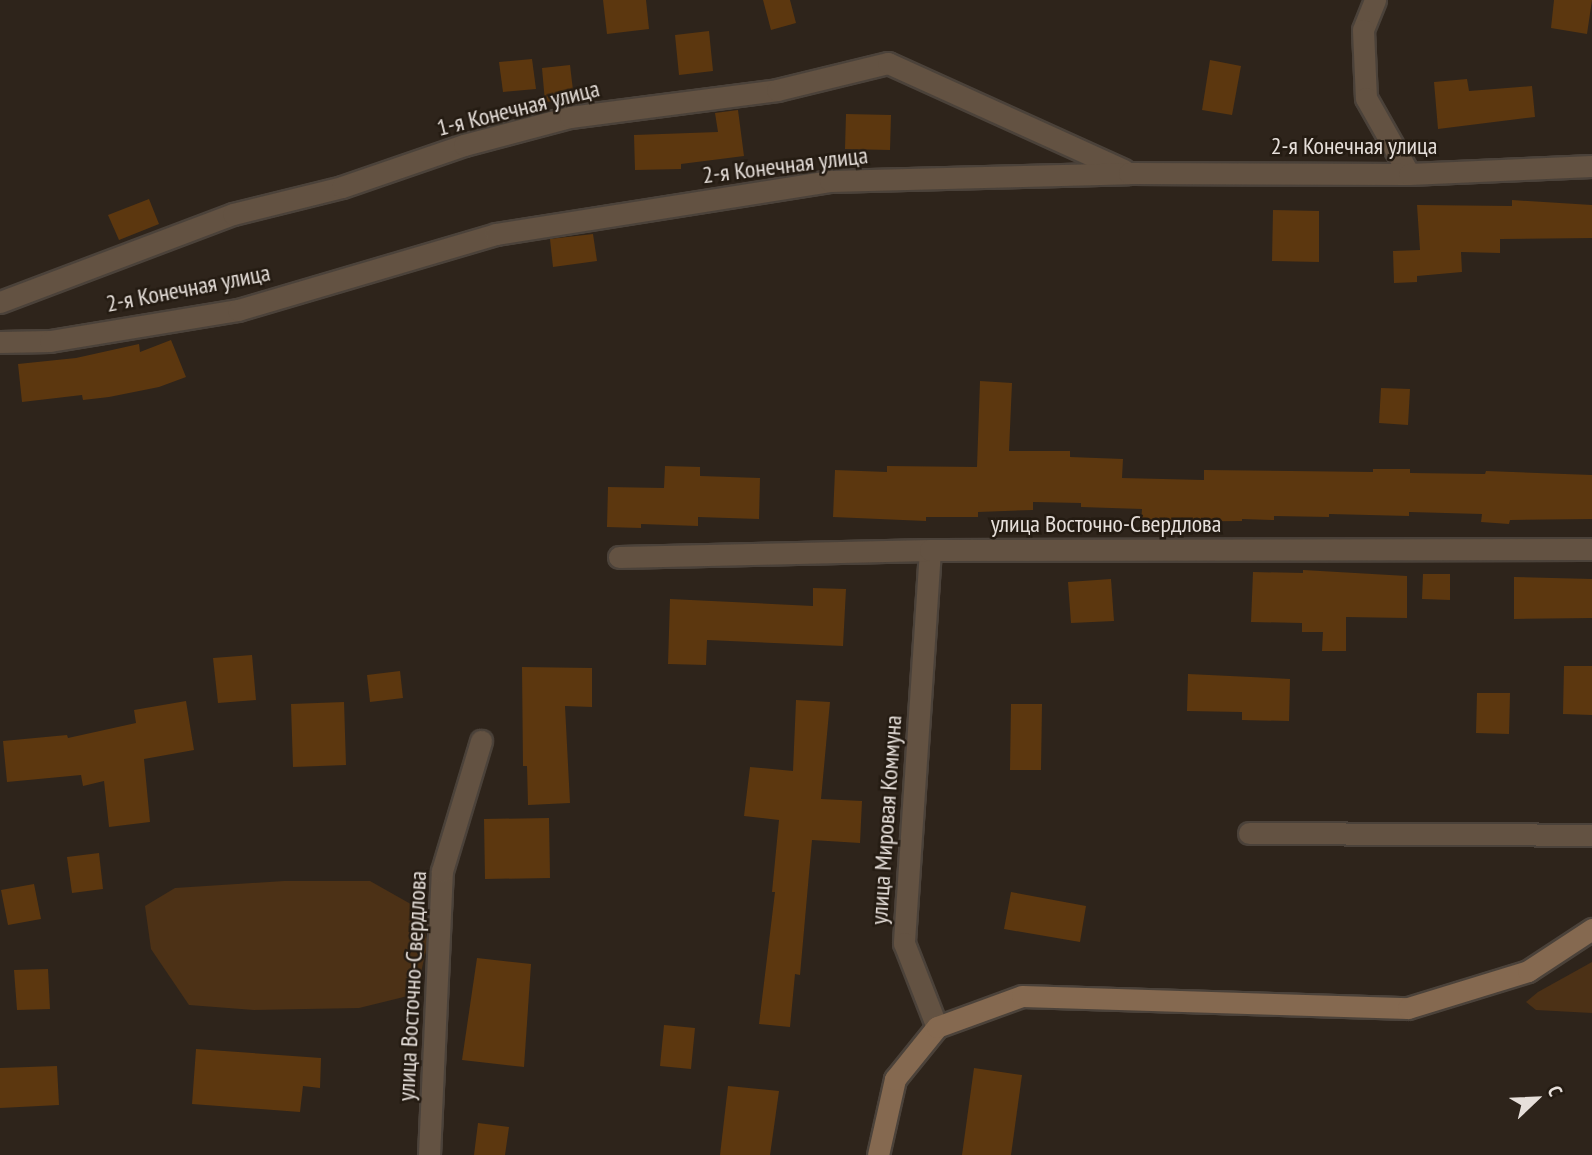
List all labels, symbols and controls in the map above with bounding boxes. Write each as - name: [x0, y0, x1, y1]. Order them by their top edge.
- street label: 1-я Конечная улица: [434, 74, 602, 142]
- street label: 2-я Конечная улица: [1271, 132, 1437, 160]
- street label: 2-я Конечная улица: [701, 141, 869, 189]
- street label: 2-я Конечная улица: [103, 258, 273, 318]
- street label: улица Восточно-Свердлова: [991, 510, 1221, 538]
- street label: улица Мировая Коммуна: [864, 714, 908, 926]
- street label: улица Восточно-Свердлова: [392, 870, 432, 1102]
- north arrow: [1501, 1064, 1571, 1134]
- text: С: [1543, 1082, 1568, 1099]

